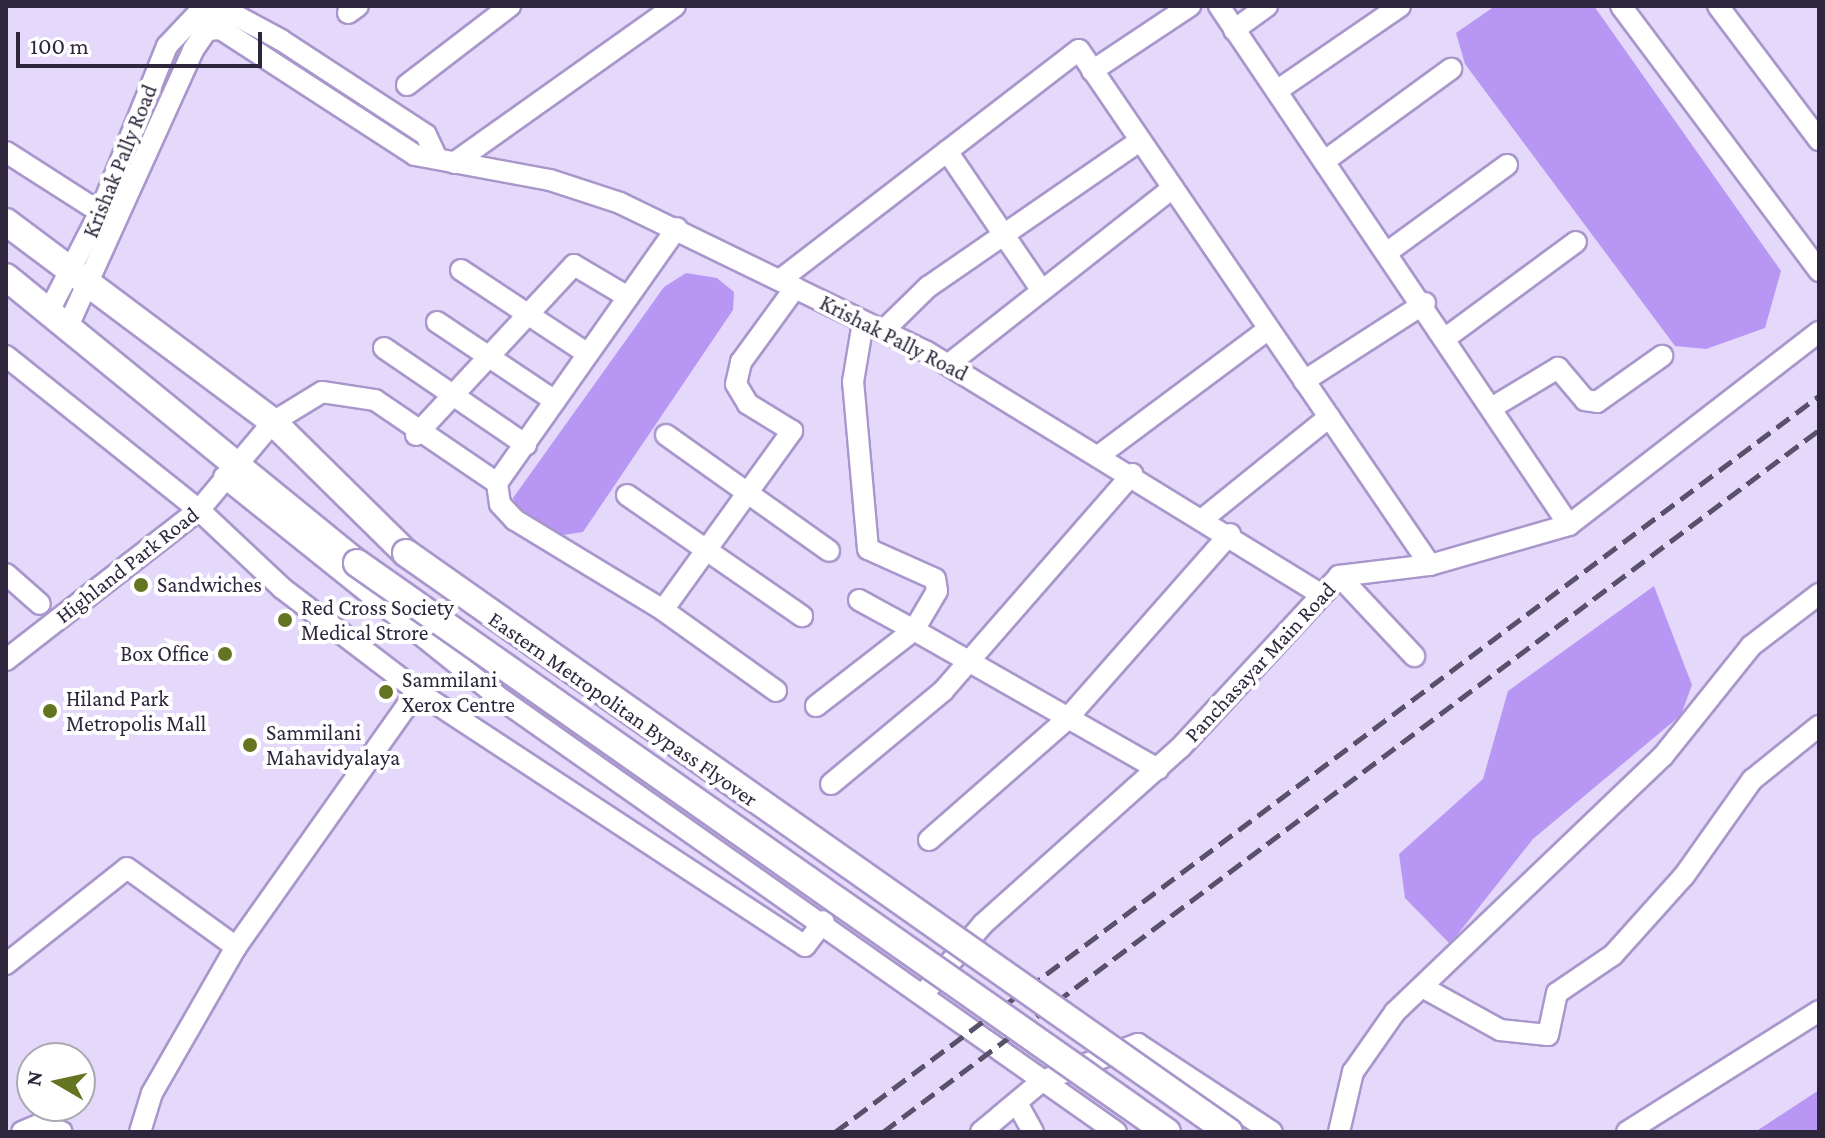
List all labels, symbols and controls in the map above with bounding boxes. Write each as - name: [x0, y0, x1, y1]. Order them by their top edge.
- scale bar: [20, 16, 266, 66]
- text: 100 m: [30, 32, 89, 59]
- street label: Krishak Pally Road: [77, 81, 163, 241]
- street label: Krishak Pally Road: [815, 289, 973, 387]
- street label: Highland Park Road: [50, 501, 204, 629]
- place label: Sandwiches: [157, 572, 262, 598]
- marker: Sandwiches: [132, 576, 150, 594]
- street label: Panchasayar Main Road: [1179, 576, 1341, 748]
- place label: Red Cross Society Medical Strore: [301, 594, 454, 646]
- street label: Eastern Metropolitan Bypass Flyover: [483, 606, 763, 812]
- marker: Red Cross Society Medical Strore: [276, 611, 294, 629]
- place label: Box Office: [120, 641, 209, 667]
- marker: Box Office: [216, 645, 234, 663]
- place label: Sammilani Xerox Centre: [402, 666, 515, 718]
- marker: Sammilani Xerox Centre: [377, 683, 395, 701]
- place label: Hiland Park Metropolis Mall: [66, 685, 206, 736]
- marker: Hiland Park Metropolis Mall: [41, 702, 59, 720]
- place label: Sammilani Mahavidyalaya: [266, 719, 400, 770]
- marker: Sammilani Mahavidyalaya: [241, 736, 259, 754]
- north arrow: [16, 1042, 96, 1122]
- text: N: [20, 1069, 47, 1088]

